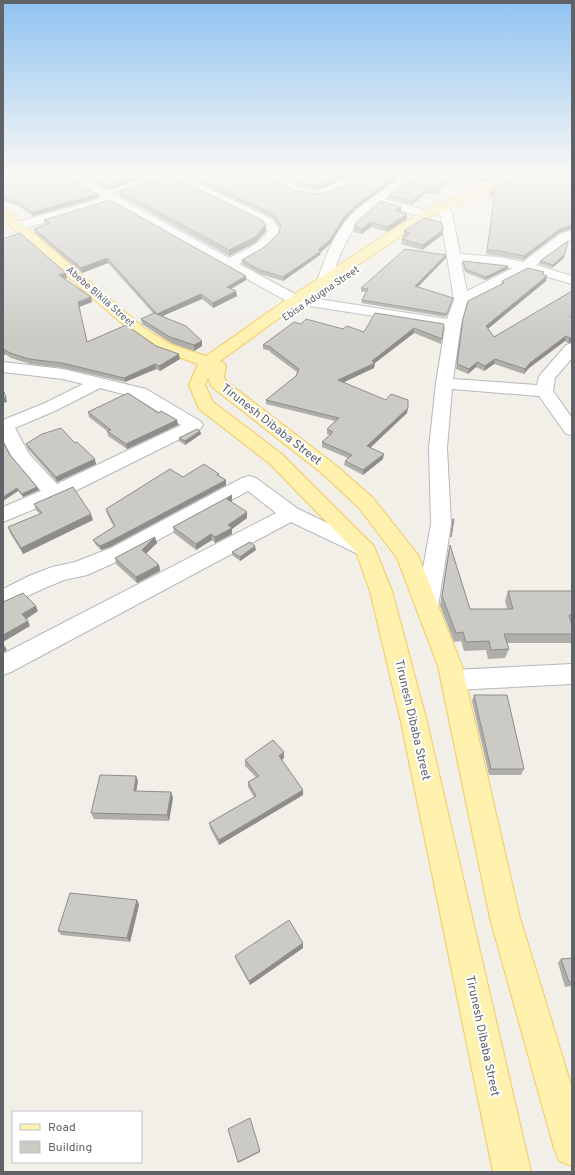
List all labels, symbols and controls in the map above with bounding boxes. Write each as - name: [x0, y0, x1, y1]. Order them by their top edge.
- street label: Ebisa Adugna Street: [280, 263, 362, 325]
- street label: Abebe Bikila Street: [63, 264, 137, 330]
- street label: Tirunesh Dibaba Street: [217, 381, 325, 469]
- street label: Tirunesh Dibaba Street: [390, 658, 434, 782]
- street label: Tirunesh Dibaba Street: [461, 974, 503, 1098]
- legend: [12, 1111, 142, 1163]
- text: Road: [48, 1120, 76, 1136]
- text: Building: [48, 1140, 92, 1156]

